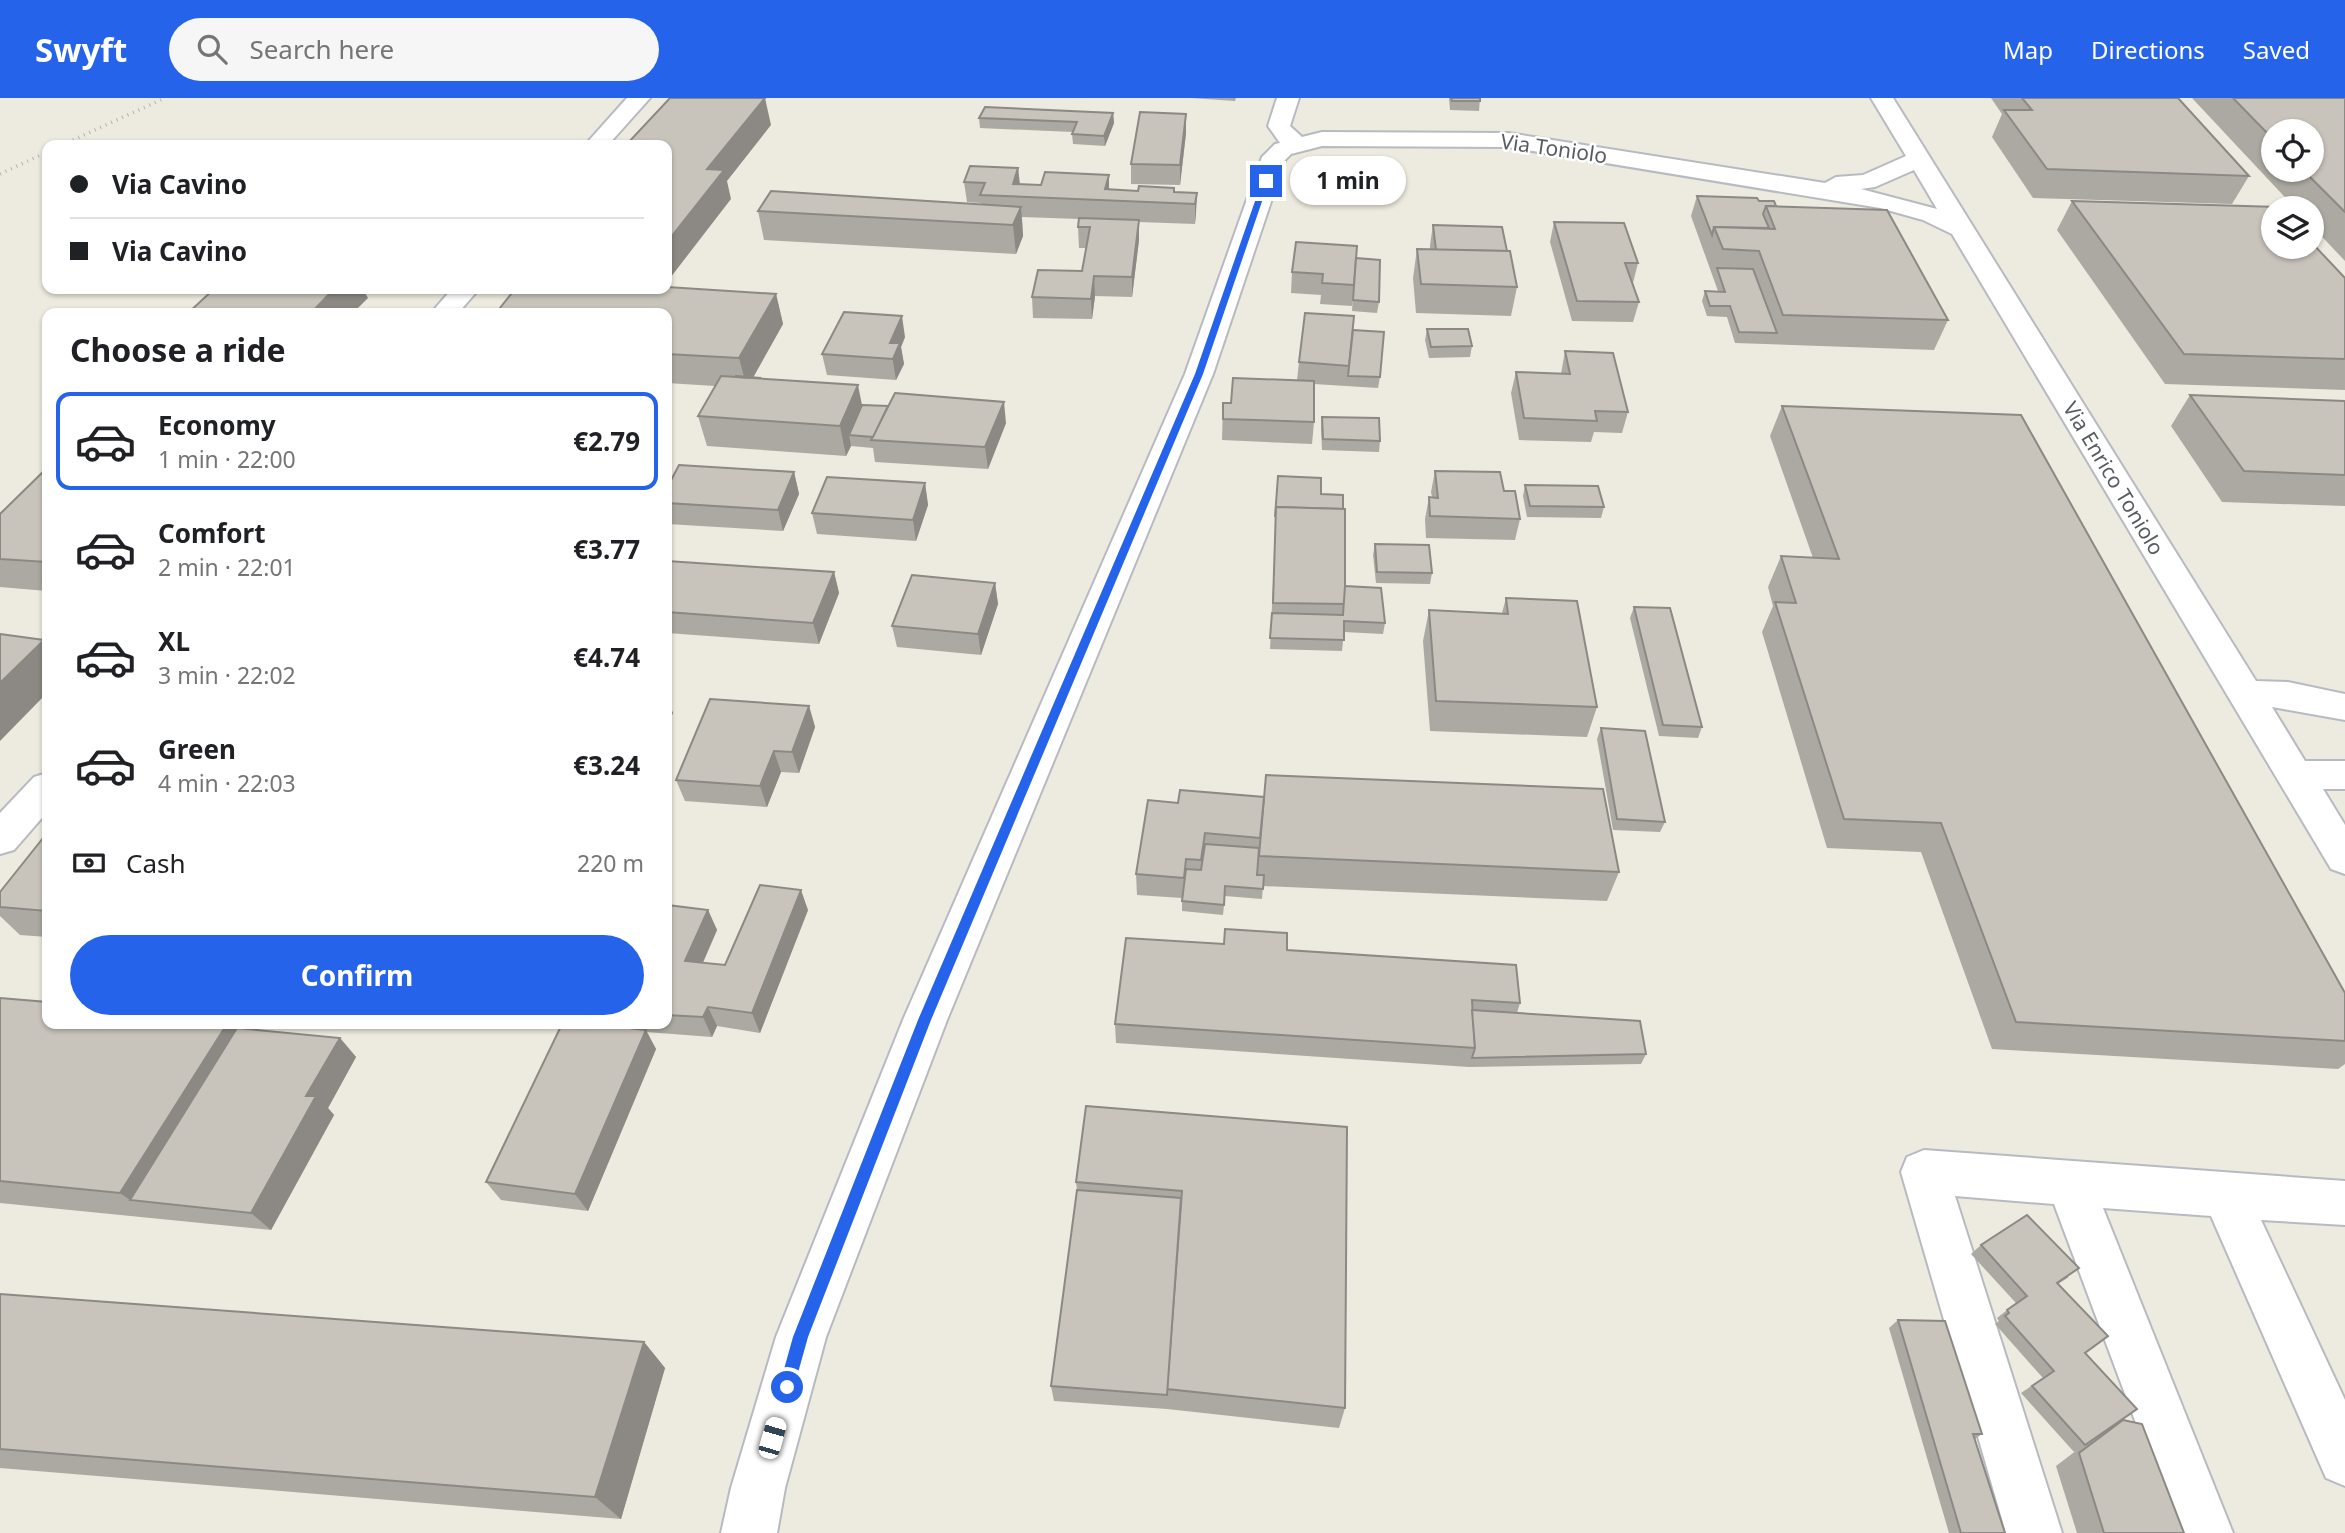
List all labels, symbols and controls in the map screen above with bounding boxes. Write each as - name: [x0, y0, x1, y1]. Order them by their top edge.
- search box: [169, 18, 659, 81]
- text: Swyft: [35, 27, 127, 72]
- icon: search: [193, 30, 231, 68]
- text: Search here: [249, 31, 394, 67]
- text: Map: [2003, 33, 2053, 66]
- text: Directions: [2091, 33, 2205, 66]
- text: Saved: [2243, 33, 2310, 66]
- map controls: [2261, 119, 2324, 259]
- button: locate: [2261, 119, 2324, 182]
- street label: Via Toniolo: [1499, 127, 1609, 169]
- callout: 1 min: [1290, 156, 1406, 206]
- text: 1 min: [1316, 164, 1380, 196]
- route end: [1250, 165, 1282, 197]
- text: Via Cavino: [112, 166, 247, 202]
- button: layers: [2261, 196, 2324, 259]
- text: Via Cavino: [112, 233, 247, 269]
- text: Choose a ride: [70, 328, 286, 371]
- street label: Via Enrico Toniolo: [2057, 396, 2171, 560]
- text: Economy: [158, 407, 276, 443]
- icon: car: [74, 410, 137, 473]
- text: €2.79: [573, 423, 640, 459]
- text: 1 min · 22:00: [158, 443, 296, 475]
- text: Comfort: [158, 515, 266, 551]
- icon: car: [74, 518, 137, 581]
- text: €3.77: [573, 531, 640, 567]
- text: 2 min · 22:01: [158, 551, 296, 583]
- text: XL: [158, 623, 190, 659]
- icon: car: [74, 626, 137, 689]
- text: €4.74: [573, 639, 640, 675]
- text: 3 min · 22:02: [158, 659, 296, 691]
- text: Green: [158, 731, 236, 767]
- icon: car: [74, 734, 137, 797]
- text: €3.24: [573, 747, 640, 783]
- text: 4 min · 22:03: [158, 767, 296, 799]
- icon: cash: [70, 844, 108, 882]
- text: Cash: [126, 845, 186, 881]
- text: 220 m: [577, 847, 644, 879]
- button: Confirm: [70, 935, 644, 1015]
- route start: [771, 1371, 803, 1403]
- car: [757, 1415, 788, 1461]

